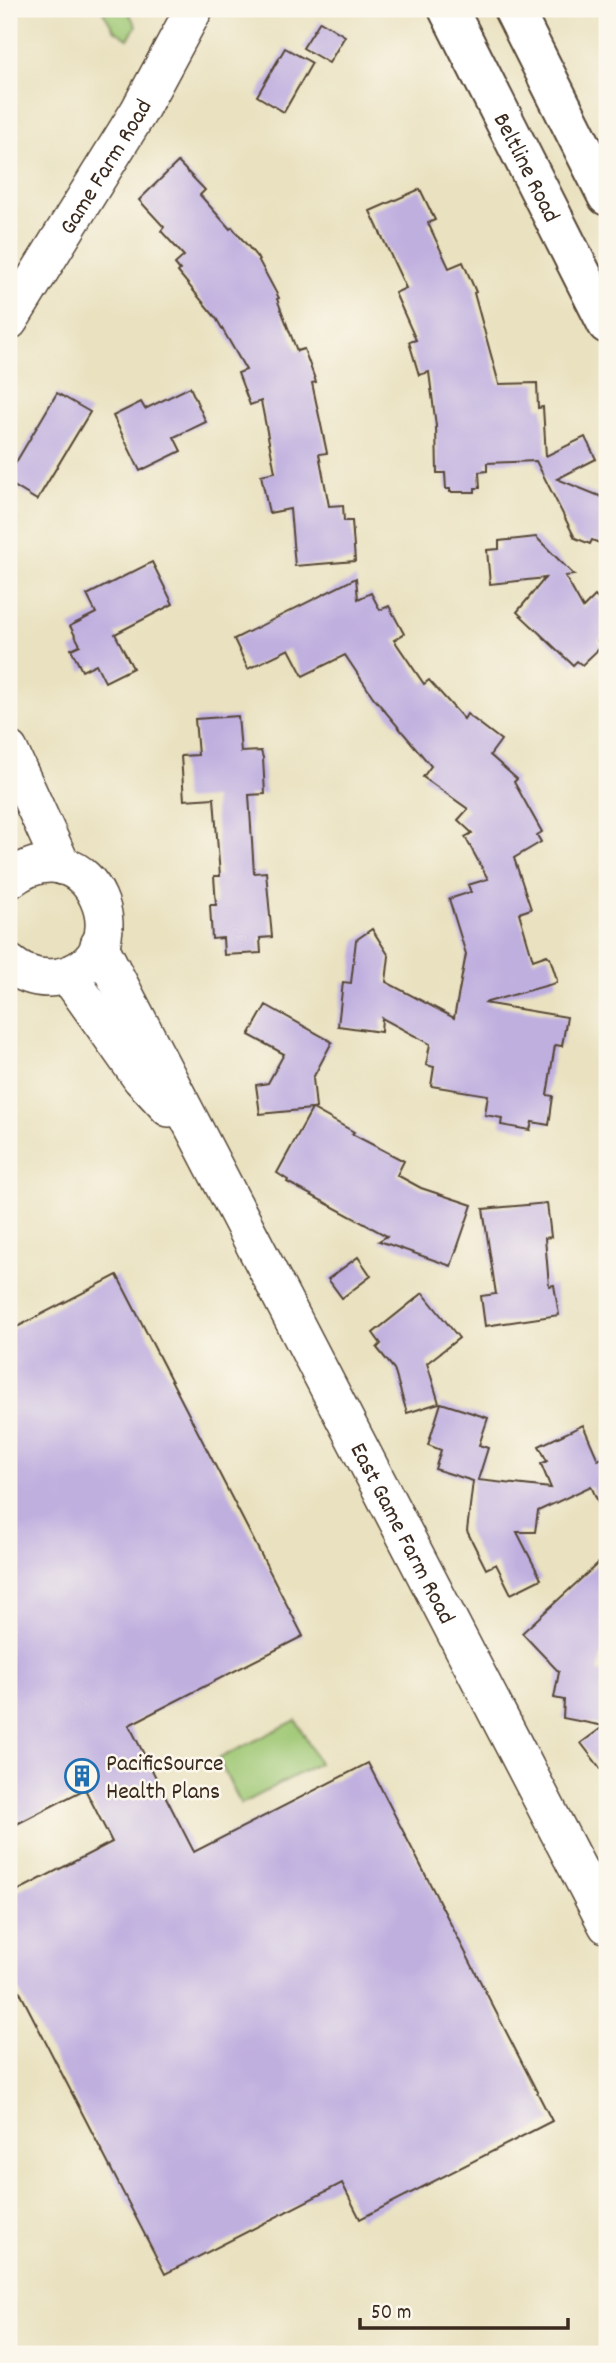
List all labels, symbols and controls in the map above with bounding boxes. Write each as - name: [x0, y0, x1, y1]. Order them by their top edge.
- street label: Game Farm Road: [52, 94, 162, 242]
- street label: Beltline Road: [483, 108, 567, 229]
- street label: East Game Farm Road: [340, 1437, 462, 1631]
- place label: PacificSource Health Plans: [106, 1748, 224, 1810]
- building icon: PacificSource Health Plans: [63, 1757, 101, 1795]
- scale bar: [360, 2286, 569, 2330]
- text: 50 m: [371, 2299, 411, 2329]

